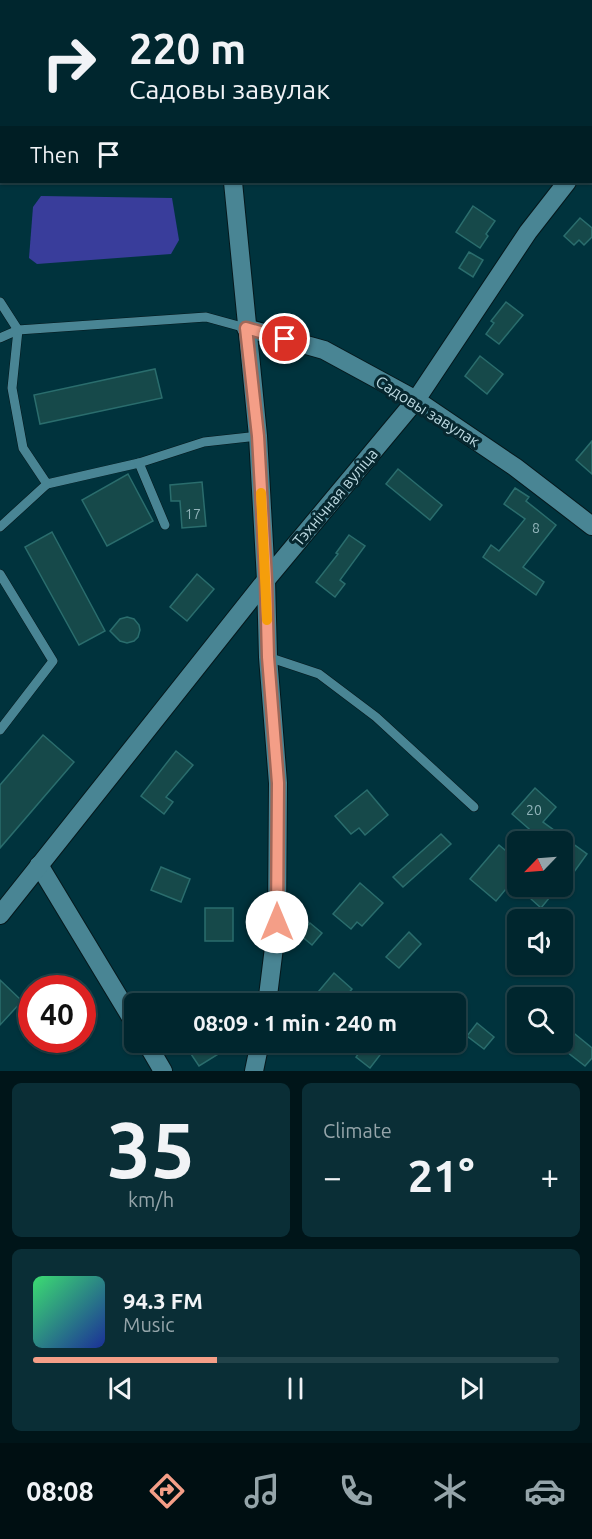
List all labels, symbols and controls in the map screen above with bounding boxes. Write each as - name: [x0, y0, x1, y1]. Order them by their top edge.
- icon: right: [30, 24, 108, 102]
- text: 220 m: [129, 25, 246, 72]
- text: Садовы завулак: [129, 74, 330, 104]
- icon: arrive: [92, 138, 125, 171]
- text: Then: [30, 142, 80, 167]
- pin: [259, 313, 310, 364]
- icon: arrive: [268, 322, 301, 355]
- street label: Садовы завулак: [373, 372, 483, 450]
- street label: Тэхнічная вуліца: [289, 444, 381, 550]
- house number: 17: [185, 506, 201, 522]
- house number: 8: [532, 520, 540, 536]
- house number: 20: [526, 802, 542, 818]
- north arrow: [507, 831, 573, 897]
- map controls: [507, 831, 573, 1053]
- position arrow: [245, 890, 309, 954]
- button: sound: [507, 909, 573, 975]
- speed limit sign: 40: [18, 975, 96, 1053]
- button: search: [507, 987, 573, 1053]
- text: 08:09 · 1 min · 240 m: [193, 1010, 397, 1035]
- text: 35: [107, 1105, 195, 1193]
- text: Climate: [323, 1119, 392, 1142]
- text: 21°: [408, 1150, 474, 1201]
- text: −: [323, 1158, 342, 1195]
- text: +: [540, 1158, 559, 1195]
- text: km/h: [128, 1188, 174, 1211]
- text: 94.3 FM: [123, 1288, 203, 1313]
- text: Music: [123, 1313, 175, 1336]
- icon: previous: [104, 1372, 137, 1405]
- icon: pause: [279, 1372, 312, 1405]
- icon: next: [455, 1372, 488, 1405]
- icon: directions: [146, 1470, 188, 1512]
- icon: music: [241, 1470, 283, 1512]
- icon: phone: [335, 1470, 377, 1512]
- icon: climate: [429, 1470, 471, 1512]
- icon: car: [524, 1470, 566, 1512]
- text: 08:08: [26, 1476, 94, 1506]

